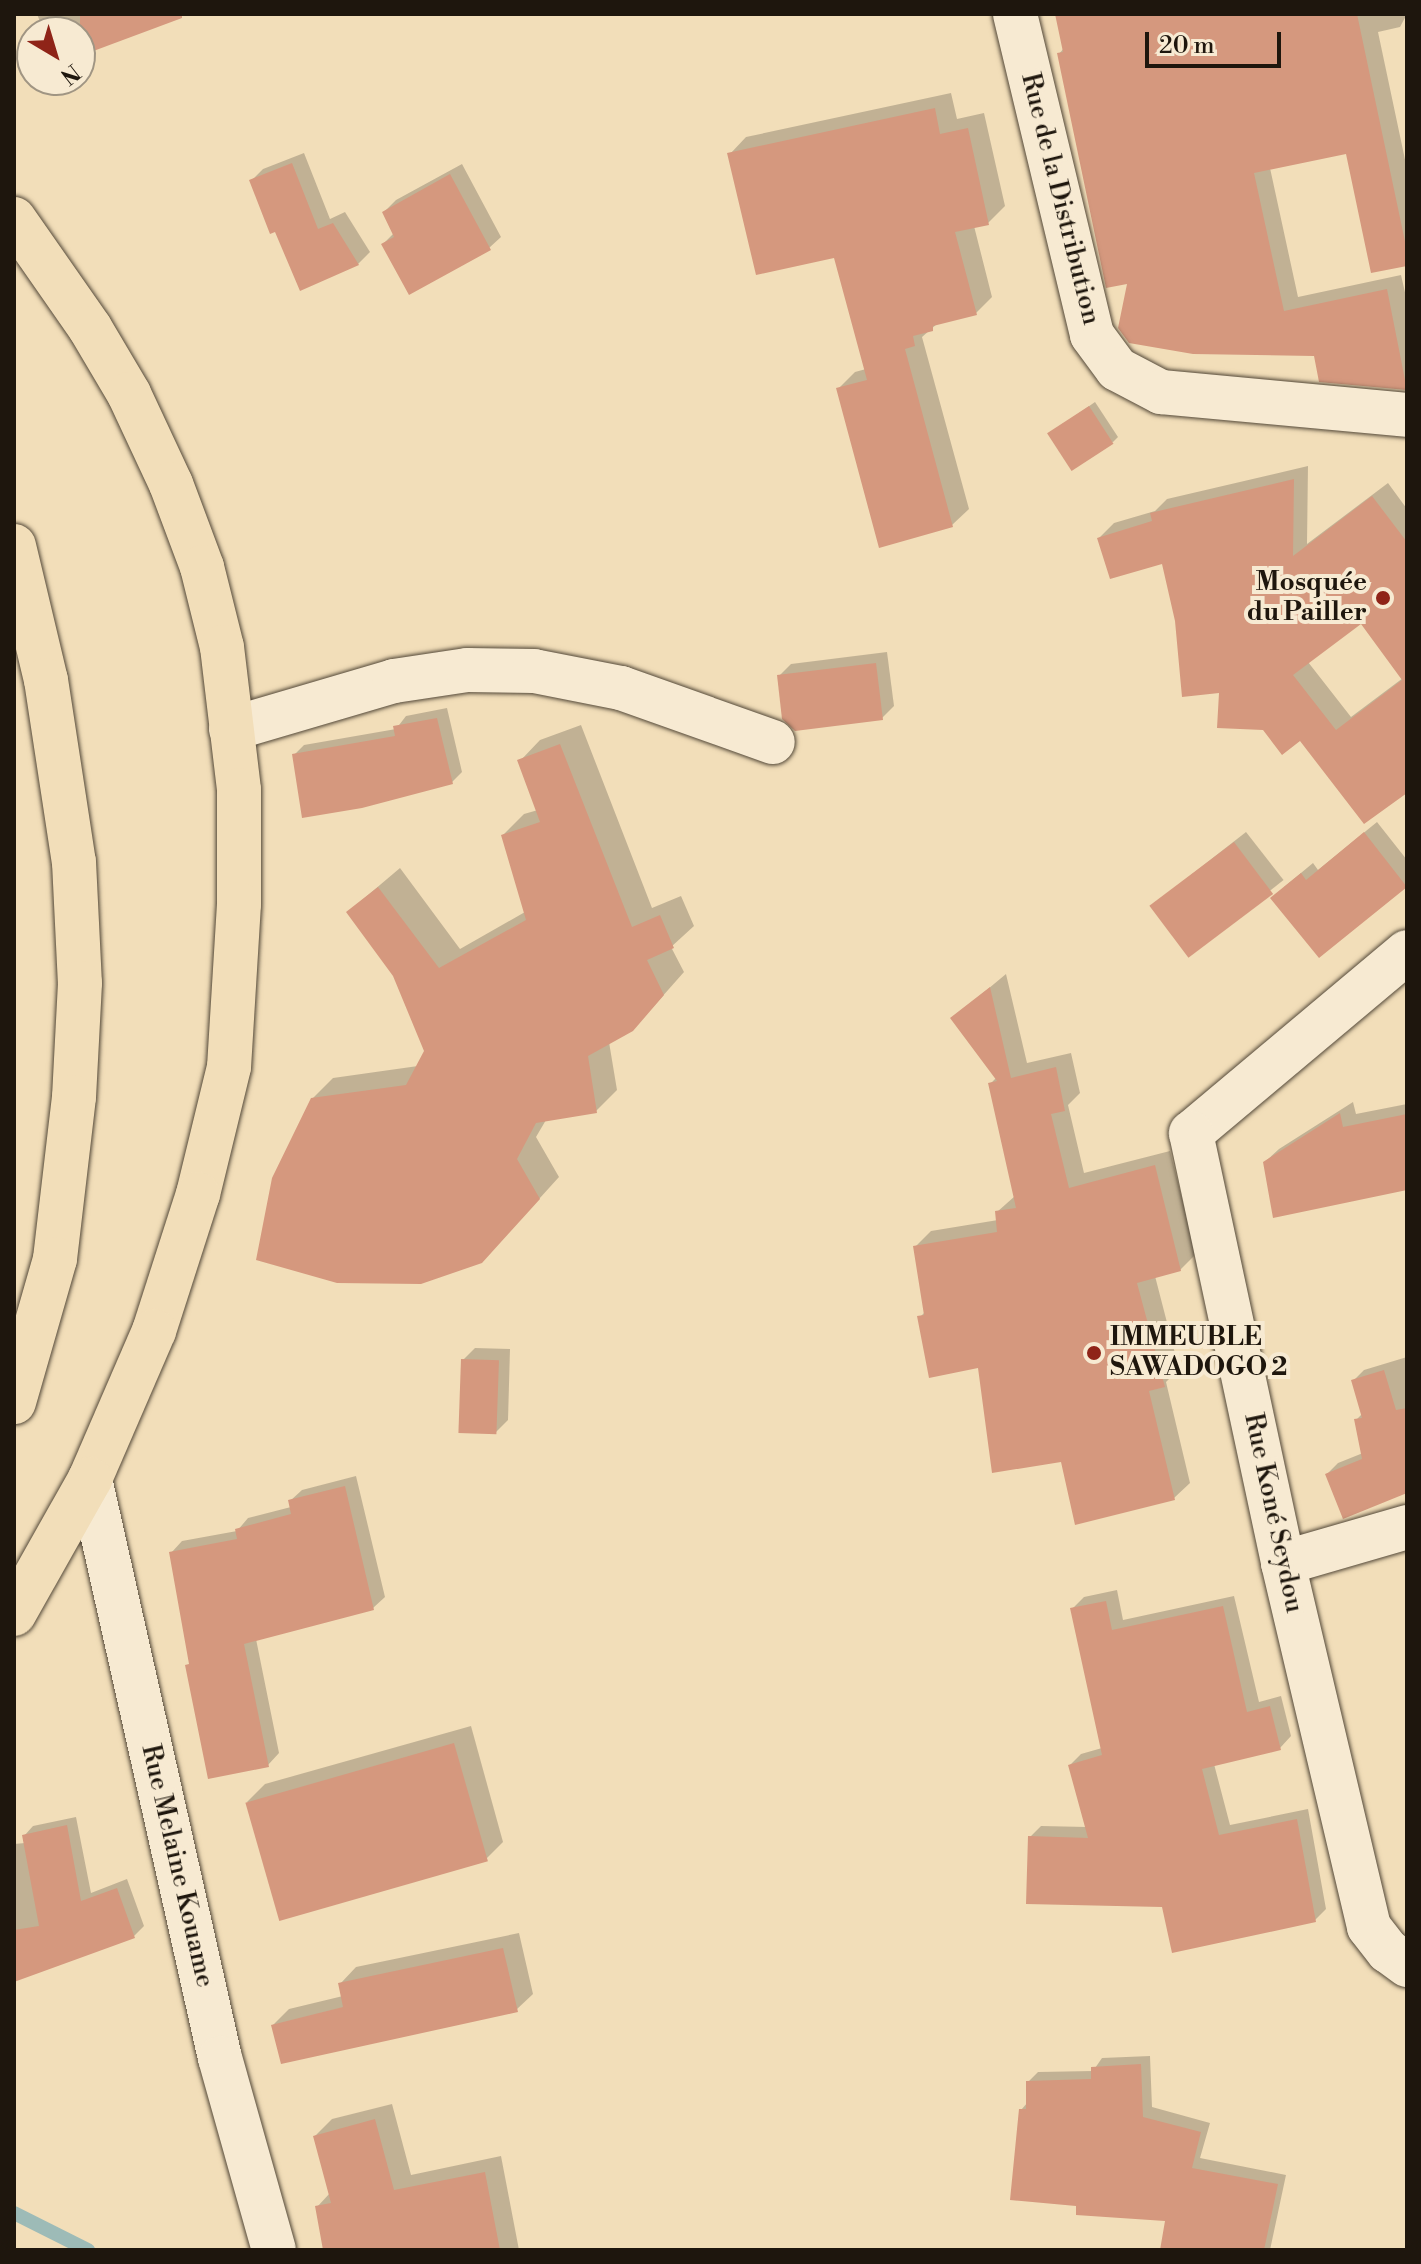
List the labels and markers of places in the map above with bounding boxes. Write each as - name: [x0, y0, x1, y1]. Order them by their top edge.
- place label: Mosquée du Pailler: [1247, 567, 1367, 628]
- marker: Mosquée du Pailler: [1374, 589, 1392, 607]
- place label: IMMEUBLE SAWADOGO 2: [1110, 1322, 1288, 1384]
- marker: IMMEUBLE SAWADOGO 2: [1085, 1344, 1103, 1362]

